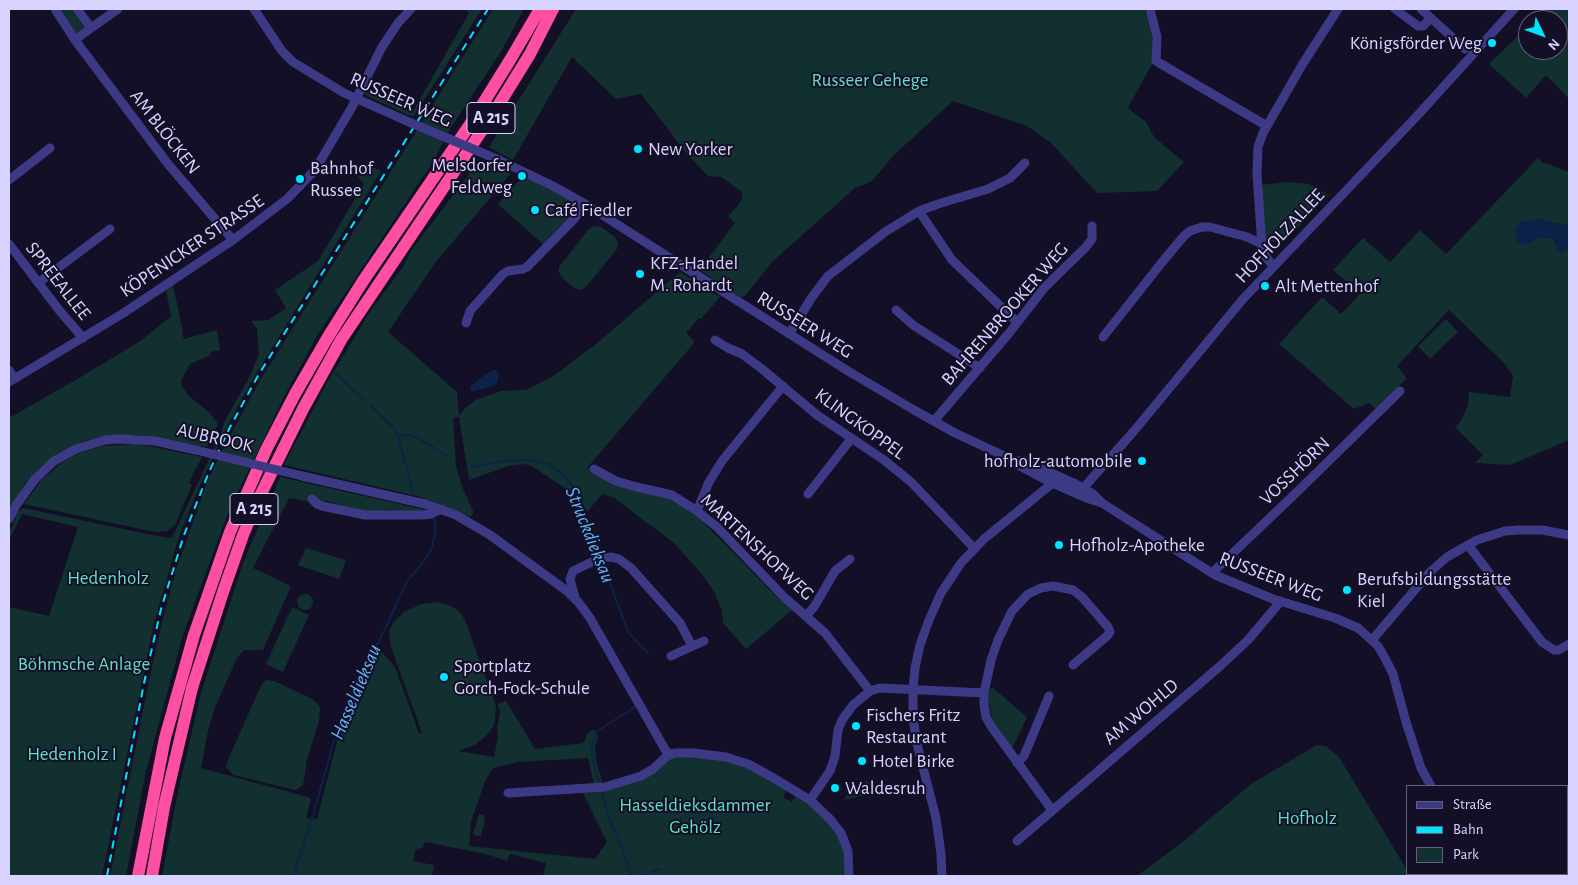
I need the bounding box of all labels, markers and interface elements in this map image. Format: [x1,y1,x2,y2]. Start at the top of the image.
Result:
north arrow [1518,10,1568,60]
place label: Königsförder Weg [1350,32,1482,54]
text: N [1545,36,1562,53]
marker: Königsförder Weg [1486,37,1498,49]
street label: RUSSEER WEG [346,67,456,133]
park label: Russeer Gehege [812,69,928,91]
street label: AM BLÖCKEN [125,85,205,179]
road number: A 215 [467,102,515,134]
place label: New Yorker [648,138,733,160]
marker: New Yorker [632,143,644,155]
place label: Melsdorfer Feldweg [431,154,512,198]
place label: Bahnhof Russee [310,157,373,201]
marker: Melsdorfer Feldweg [516,170,528,182]
marker: Bahnhof Russee [294,173,306,185]
street label: HOFHOLZALLEE [1230,184,1330,288]
street label: KÖPENICKER STRASSE [116,189,268,303]
place label: Café Fiedler [545,199,632,221]
marker: Café Fiedler [529,204,541,216]
street label: SPREEALLEE [20,237,96,325]
street label: BAHRENBROOKER WEG [937,238,1073,390]
place label: KFZ-Handel M. Rohardt [650,252,738,296]
marker: KFZ-Handel M. Rohardt [634,268,646,280]
place label: Alt Mettenhof [1275,275,1378,297]
marker: Alt Mettenhof [1259,280,1271,292]
street label: RUSSEER WEG [753,286,857,364]
street label: KLINGKOPPEL [810,384,910,464]
street label: AUBROOK [175,418,255,458]
street label: VOSSHÖRN [1255,432,1335,510]
place label: hofholz-automobile [984,450,1132,472]
marker: hofholz-automobile [1136,455,1148,467]
water label: Struckdieksau [560,483,620,587]
street label: MARTENSHOFWEG [696,489,818,605]
road number: A 215 [230,494,278,524]
place label: Hofholz-Apotheke [1069,534,1205,556]
marker: Hofholz-Apotheke [1053,539,1065,551]
street label: RUSSEER WEG [1216,547,1326,607]
park label: Hedenholz [67,567,149,589]
place label: Berufsbildungsstätte Kiel [1357,568,1511,612]
marker: Berufsbildungsstätte Kiel [1341,584,1353,596]
water label: Hasseldieksau [325,641,387,743]
park label: Böhmsche Anlage [18,653,150,675]
place label: Sportplatz Gorch-Fock-Schule [454,655,590,699]
marker: Sportplatz Gorch-Fock-Schule [438,671,450,683]
street label: AM WOHLD [1099,674,1183,750]
place label: Fischers Fritz Restaurant [866,704,960,748]
marker: Fischers Fritz Restaurant [850,720,862,732]
park label: Hedenholz I [27,743,117,765]
place label: Hotel Birke [872,750,954,772]
marker: Hotel Birke [856,755,868,767]
place label: Waldesruh [845,777,926,799]
marker: Waldesruh [829,782,841,794]
legend [1406,785,1568,875]
park label: Hasseldieksdammer Gehölz [619,794,771,838]
text: Straße [1453,797,1492,812]
park label: Hofholz [1277,807,1337,829]
text: Bahn [1453,822,1483,837]
text: Park [1453,847,1479,862]

